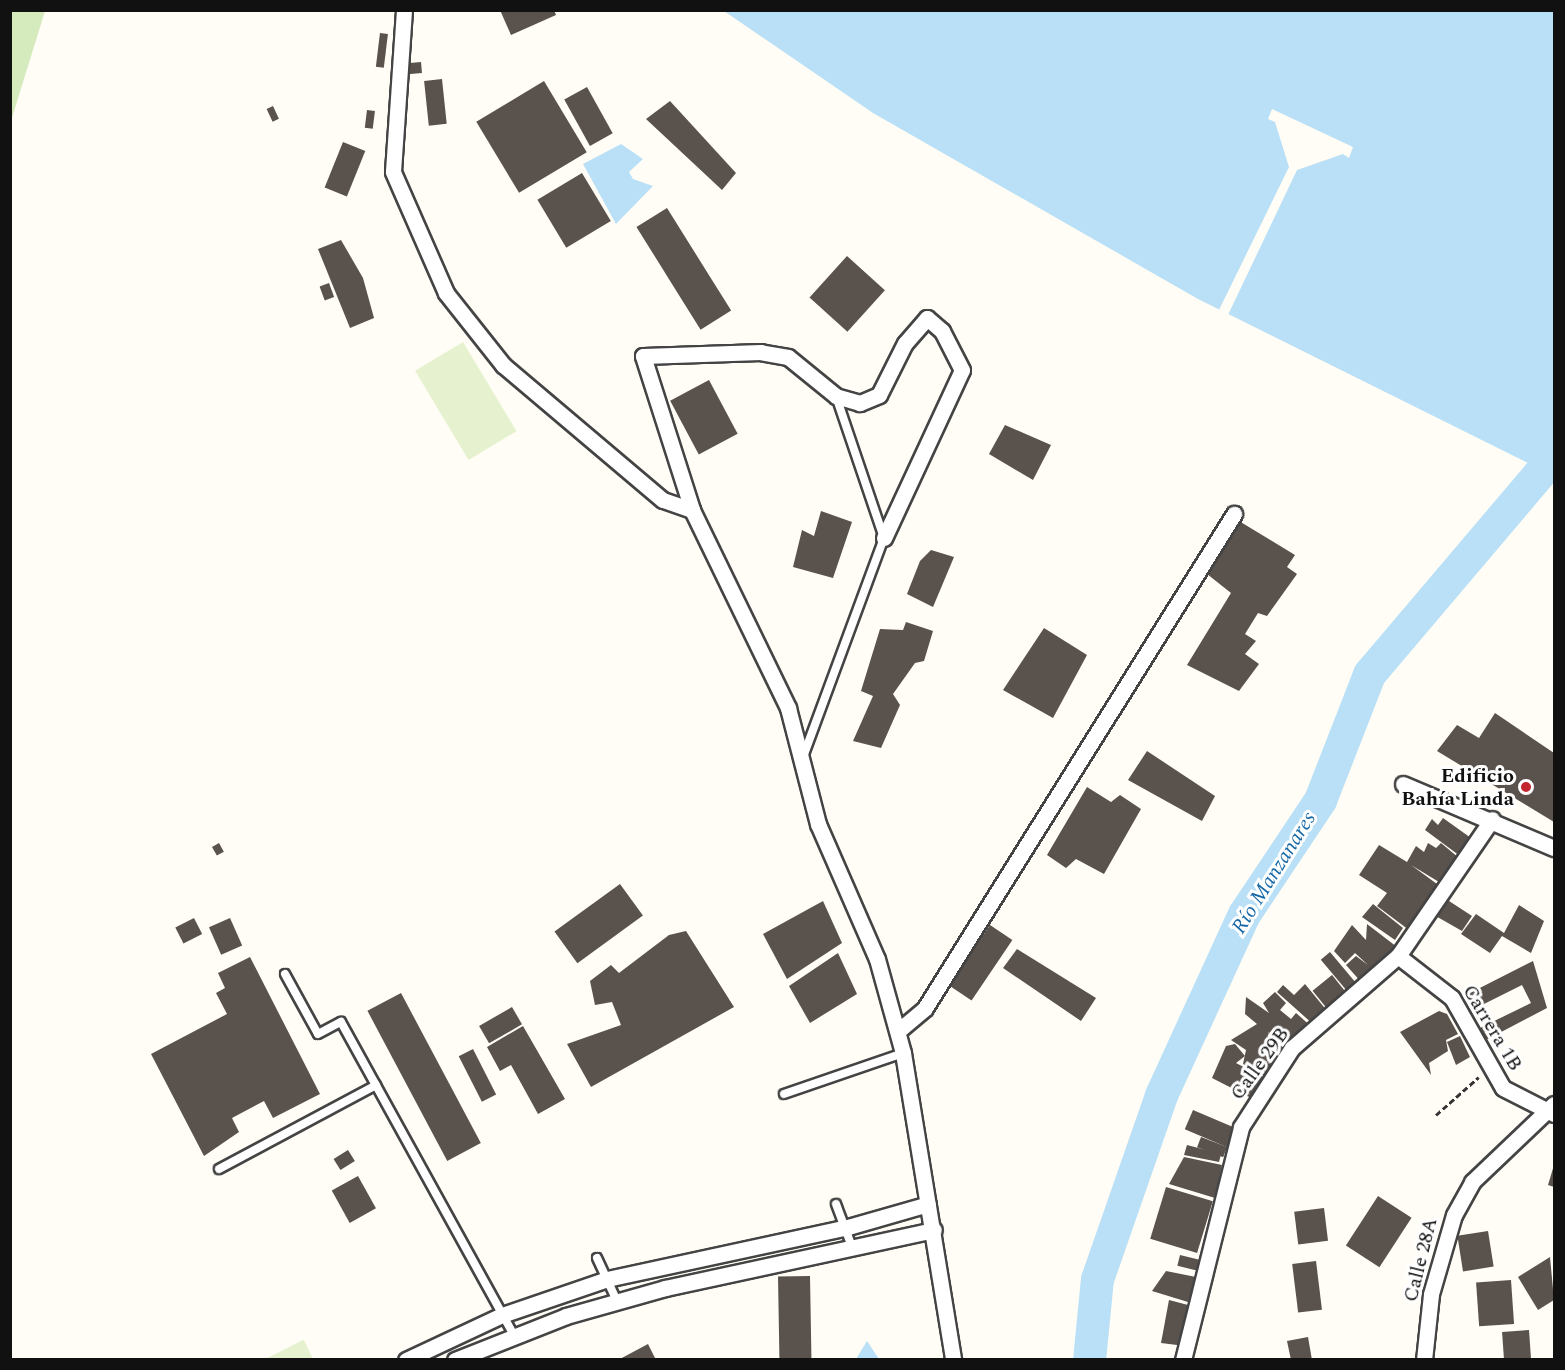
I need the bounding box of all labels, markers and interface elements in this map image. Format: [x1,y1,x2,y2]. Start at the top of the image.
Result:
place label: Edificio Bahía Linda [1401,764,1514,811]
marker: Edificio Bahía Linda [1519,780,1533,794]
water label: Río Manzanares [1227,807,1321,939]
street label: Carrera 1B [1457,981,1527,1075]
street label: Calle 29B [1226,1023,1294,1105]
street label: Calle 28A [1399,1216,1443,1304]

